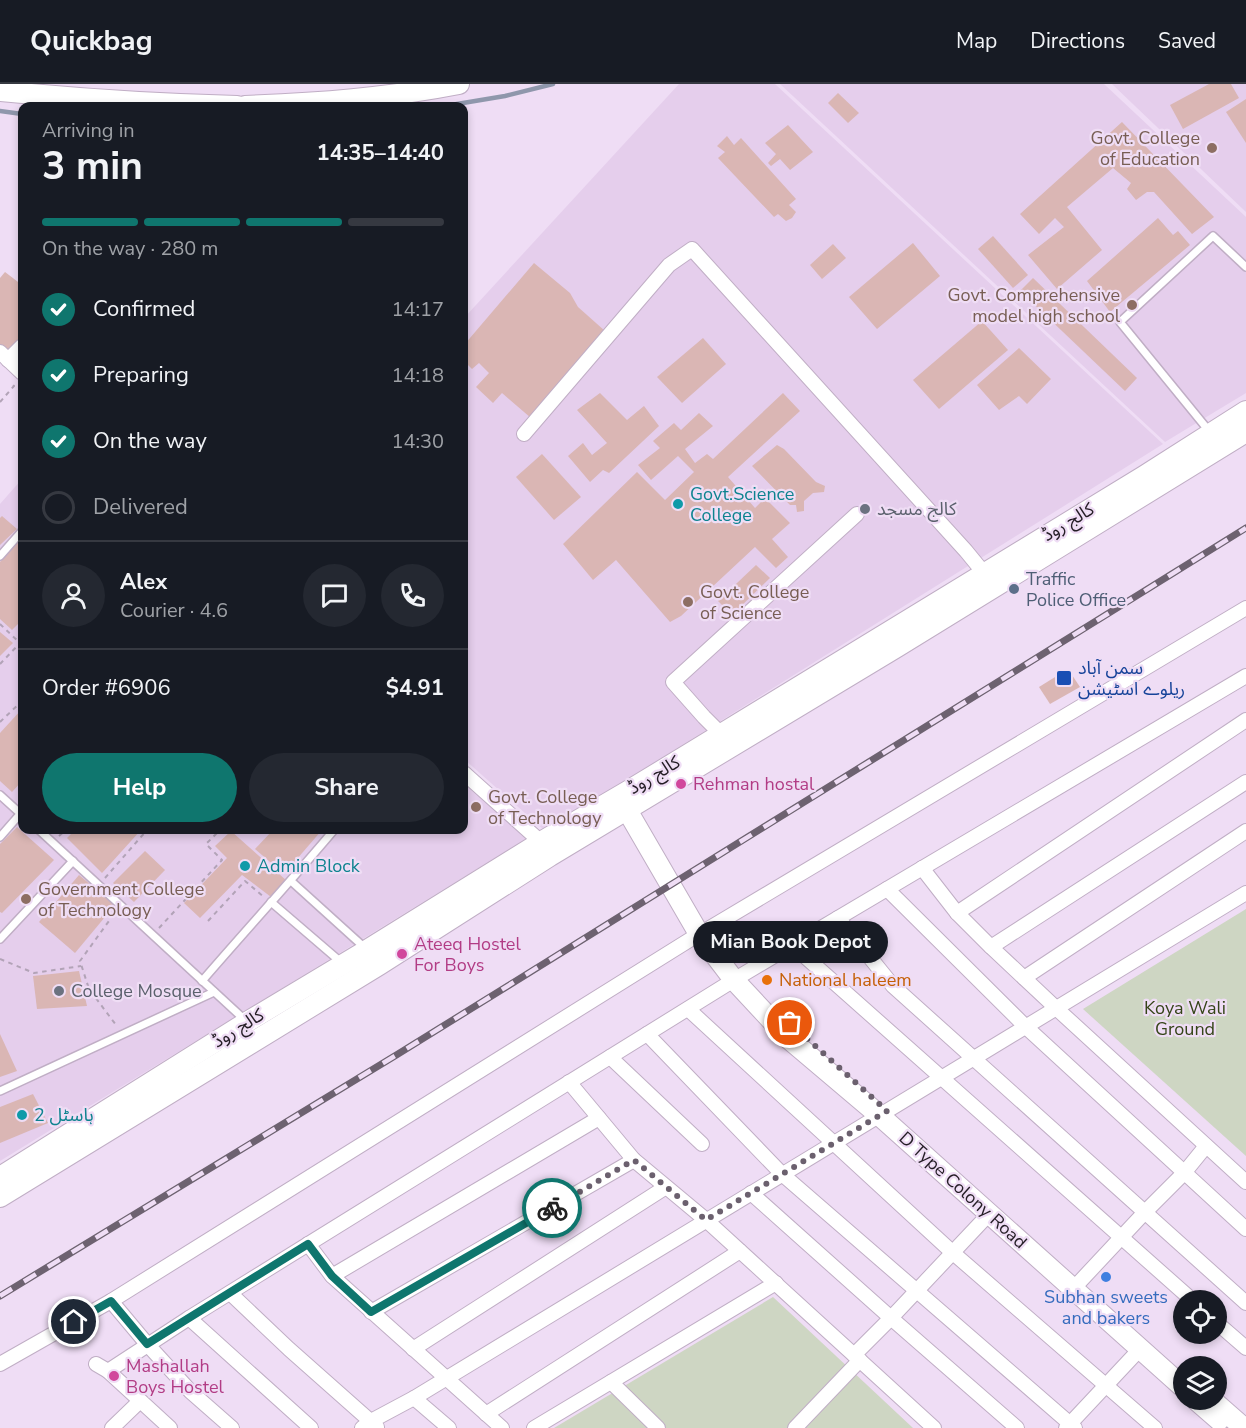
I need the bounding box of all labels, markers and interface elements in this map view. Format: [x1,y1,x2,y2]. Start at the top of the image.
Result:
text: Quickbag [30,22,153,60]
text: Map [956,27,997,55]
text: Directions [1030,27,1125,55]
text: Saved [1158,27,1216,55]
text: Arriving in [42,117,135,144]
place label: Govt. College of Education [1091,126,1200,171]
text: 14:35–14:40 [316,138,444,168]
text: 3 min [42,140,143,193]
marker: Govt. College of Education [1205,141,1219,155]
text: On the way · 280 m [42,235,218,262]
place label: Govt. Comprehensive model high school [947,283,1121,328]
icon: check [42,293,75,326]
text: Confirmed [93,294,195,324]
text: 14:17 [391,296,444,323]
marker: Govt. Comprehensive model high school [1125,298,1139,312]
icon: check [42,359,75,392]
text: Preparing [93,360,189,390]
text: 14:18 [391,362,444,389]
icon: check [42,425,75,458]
text: On the way [93,426,207,456]
text: 14:30 [391,428,444,455]
place label: Govt.Science College [690,482,794,527]
text: Delivered [93,492,188,522]
marker: Govt.Science College [671,497,685,511]
place label: کالج مسجد [877,497,957,522]
street label: کالج روڈ [1037,497,1100,548]
marker: کالج مسجد [858,502,872,516]
button: person [42,564,105,627]
button: chat [303,564,366,627]
button: phone [381,564,444,627]
text: Alex [120,567,167,597]
place label: Traffic Police Office [1026,567,1126,612]
place label: Govt. College of Science [700,580,809,625]
marker: Traffic Police Office [1007,582,1021,596]
marker: Govt. College of Science [681,595,695,609]
text: Courier · 4.6 [120,597,228,624]
place label: سمن آباد ریلوے اسٹیشن [1078,656,1185,701]
marker: سمن آباد ریلوے اسٹیشن [1055,669,1073,687]
text: Order #6906 [42,673,171,703]
text: $4.91 [386,673,444,703]
street label: کالج روڈ [623,750,686,801]
button: Help [42,753,237,822]
button: Share [249,753,444,822]
place label: Rehman hostal [693,772,815,796]
marker: Rehman hostal [674,777,688,791]
place label: Govt. College of Technology [488,785,602,830]
marker: Govt. College of Technology [469,800,483,814]
place label: Admin Block [257,854,361,878]
marker: Admin Block [238,859,252,873]
place label: Government College of Technology [38,877,204,922]
marker: Government College of Technology [19,892,33,906]
callout: Mian Book Depot [692,921,888,963]
text: Mian Book Depot [710,928,871,955]
place label: Ateeq Hostel For Boys [414,932,521,977]
marker: Ateeq Hostel For Boys [395,947,409,961]
place label: National haleem [779,968,912,992]
marker: National haleem [760,973,774,987]
place label: College Mosque [71,979,202,1003]
marker: College Mosque [52,984,66,998]
park label: Koya Wali Ground [1144,996,1226,1041]
pin [764,997,815,1048]
street label: کالج روڈ [208,1002,269,1054]
icon: bag [773,1006,806,1039]
place label: ہاسٹل 2 [34,1103,93,1127]
marker: ہاسٹل 2 [15,1108,29,1122]
street label: D Type Colony Road [894,1126,1032,1254]
courier [522,1178,582,1238]
icon: bike [536,1192,569,1225]
marker: Subhan sweets and bakers [1099,1270,1113,1284]
place label: Subhan sweets and bakers [1044,1285,1168,1330]
map controls [1173,1290,1227,1410]
button: locate [1173,1290,1227,1344]
pin [48,1296,99,1347]
icon: home [57,1305,90,1338]
place label: Mashallah Boys Hostel [126,1354,224,1399]
button: layers [1173,1356,1227,1410]
marker: Mashallah Boys Hostel [107,1369,121,1383]

